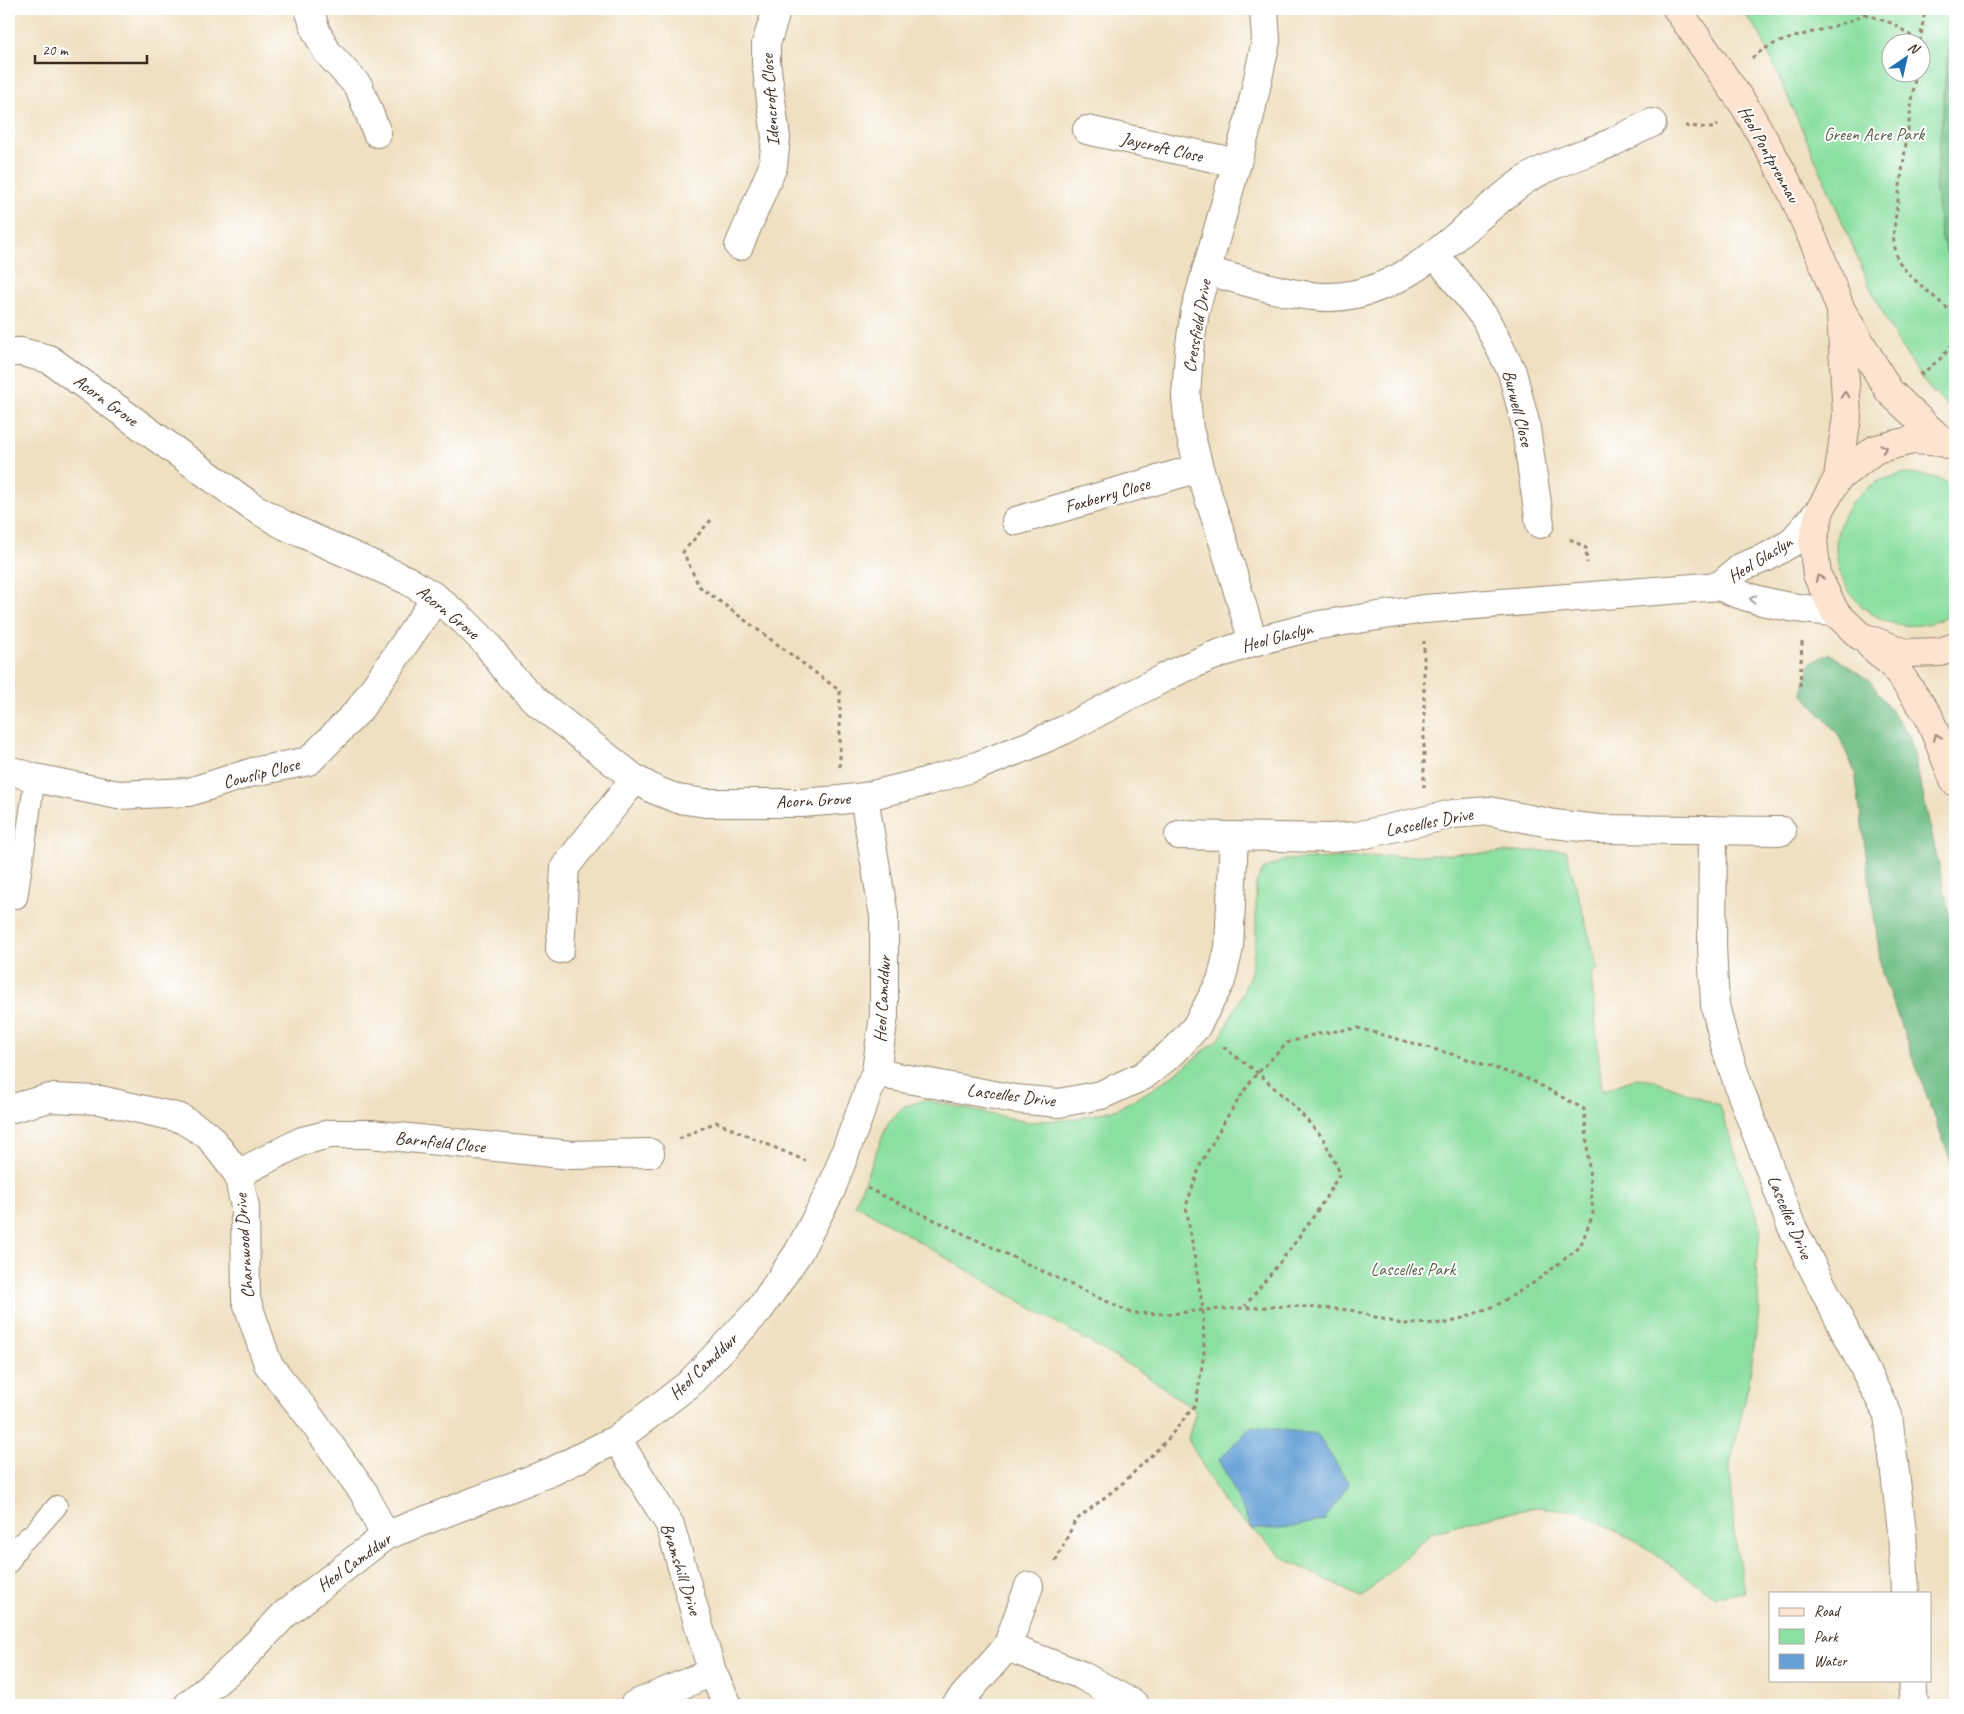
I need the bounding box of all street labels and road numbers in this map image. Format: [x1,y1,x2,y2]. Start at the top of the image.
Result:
street label: Idencroft Close [756,52,784,147]
street label: Heol Pontprennau [1733,102,1805,208]
street label: Jaycroft Close [1118,127,1206,167]
street label: Cressfield Drive [1178,277,1216,374]
street label: Burwell Close [1498,368,1538,450]
street label: Acorn Grove [70,369,143,431]
street label: Foxberry Close [1062,472,1153,518]
street label: Heol Glaslyn [1723,530,1797,588]
street label: Acorn Grove [412,580,485,645]
street label: Heol Glaslyn [1239,617,1316,657]
street label: Cowslip Close [221,753,302,793]
street label: Acorn Grove [775,787,852,813]
street label: Lascelles Drive [1383,803,1476,841]
street label: Heol Camddwr [869,954,895,1043]
street label: Lascelles Drive [966,1079,1057,1111]
street label: Barnfield Close [394,1126,487,1158]
street label: Lascelles Drive [1763,1172,1818,1263]
street label: Charnwood Drive [229,1192,259,1299]
street label: Heol Camddwr [664,1327,743,1404]
street label: Bramshill Drive [656,1520,707,1619]
street label: Heol Camddwr [312,1527,397,1596]

